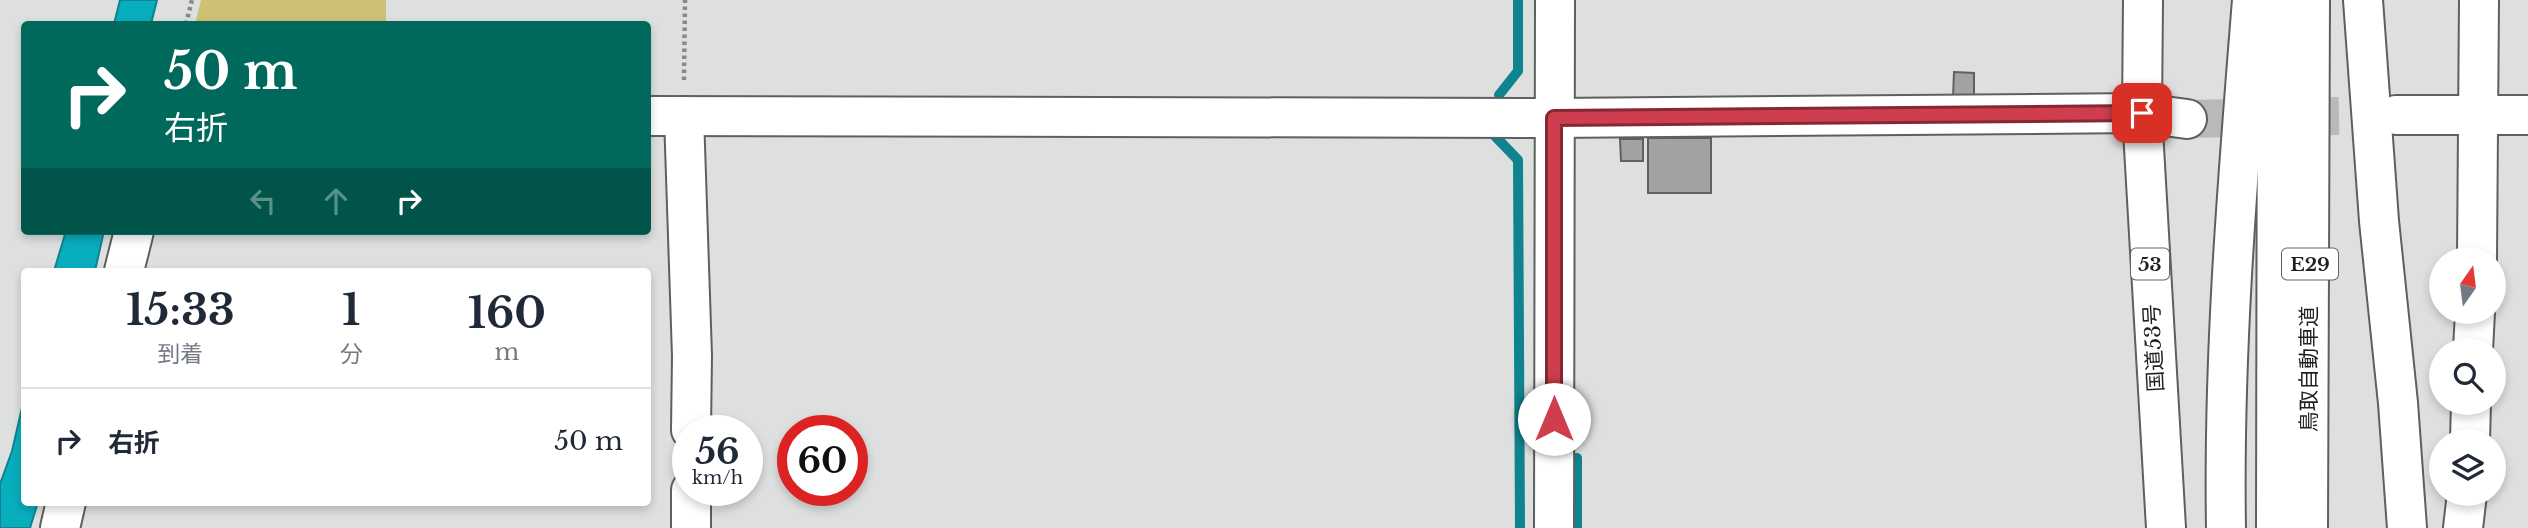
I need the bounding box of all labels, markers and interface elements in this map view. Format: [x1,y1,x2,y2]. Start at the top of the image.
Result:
text: 50 m [164,41,297,102]
icon: right [49,49,140,140]
pin [2112,83,2172,143]
icon: arrive [2123,94,2161,132]
text: 右折 [164,108,228,148]
icon: left [244,182,282,220]
icon: ahead [317,182,355,220]
icon: right [390,182,428,220]
north arrow [2429,247,2506,324]
map controls [2429,247,2506,506]
road number: 53 [2131,248,2169,280]
road number: E29 [2282,248,2338,280]
text: 15:33 [126,284,235,336]
text: 1 [342,284,360,336]
text: 160 [468,287,546,339]
street label: 国道53号 [2139,303,2169,393]
street label: 鳥取自動車道 [2296,306,2322,432]
text: m [494,338,519,366]
button: search [2429,338,2506,415]
text: 到着 [157,340,203,368]
text: 分 [340,340,363,368]
position arrow [1517,382,1591,456]
speed limit sign: 60 [777,415,868,506]
icon: right [49,422,87,460]
text: 50 m [554,425,623,457]
text: 右折 [108,427,160,459]
button: layers [2429,429,2506,506]
text: 56 [695,430,740,473]
text: km/h [692,467,743,489]

